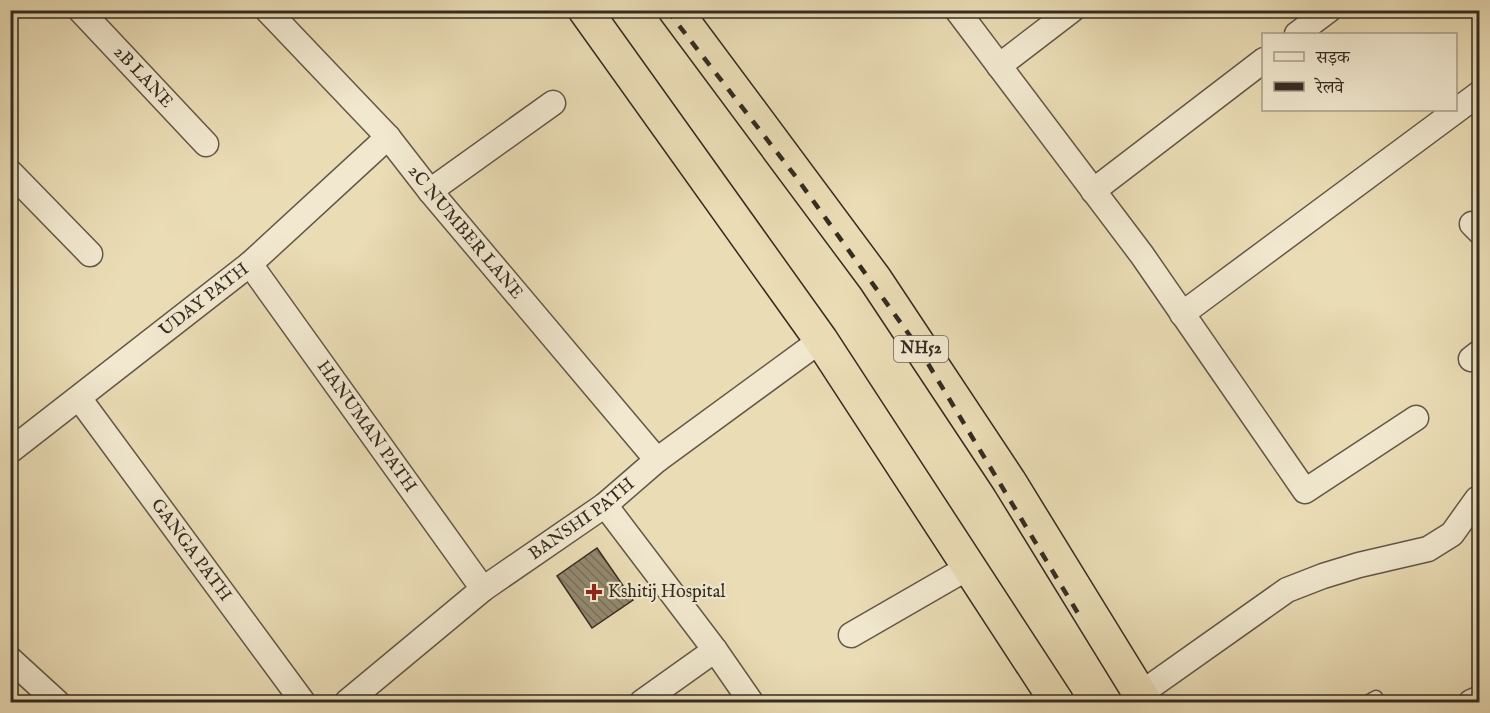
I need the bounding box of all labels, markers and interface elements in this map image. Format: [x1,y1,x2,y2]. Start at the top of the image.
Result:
legend [1262,33,1457,111]
street label: 2B LANE [108,41,178,113]
text: सड़क [1315,47,1351,70]
text: रेलवे [1314,77,1345,100]
street label: 2C NUMBER LANE [403,160,528,304]
street label: UDAY PATH [155,258,254,342]
road number: NH52 [894,336,948,362]
street label: HANUMAN PATH [311,356,422,497]
street label: BANSHI PATH [524,473,640,566]
street label: GANGA PATH [146,494,237,606]
place label: Kshitij Hospital [608,581,725,604]
marker: Kshitij Hospital [585,583,603,601]

